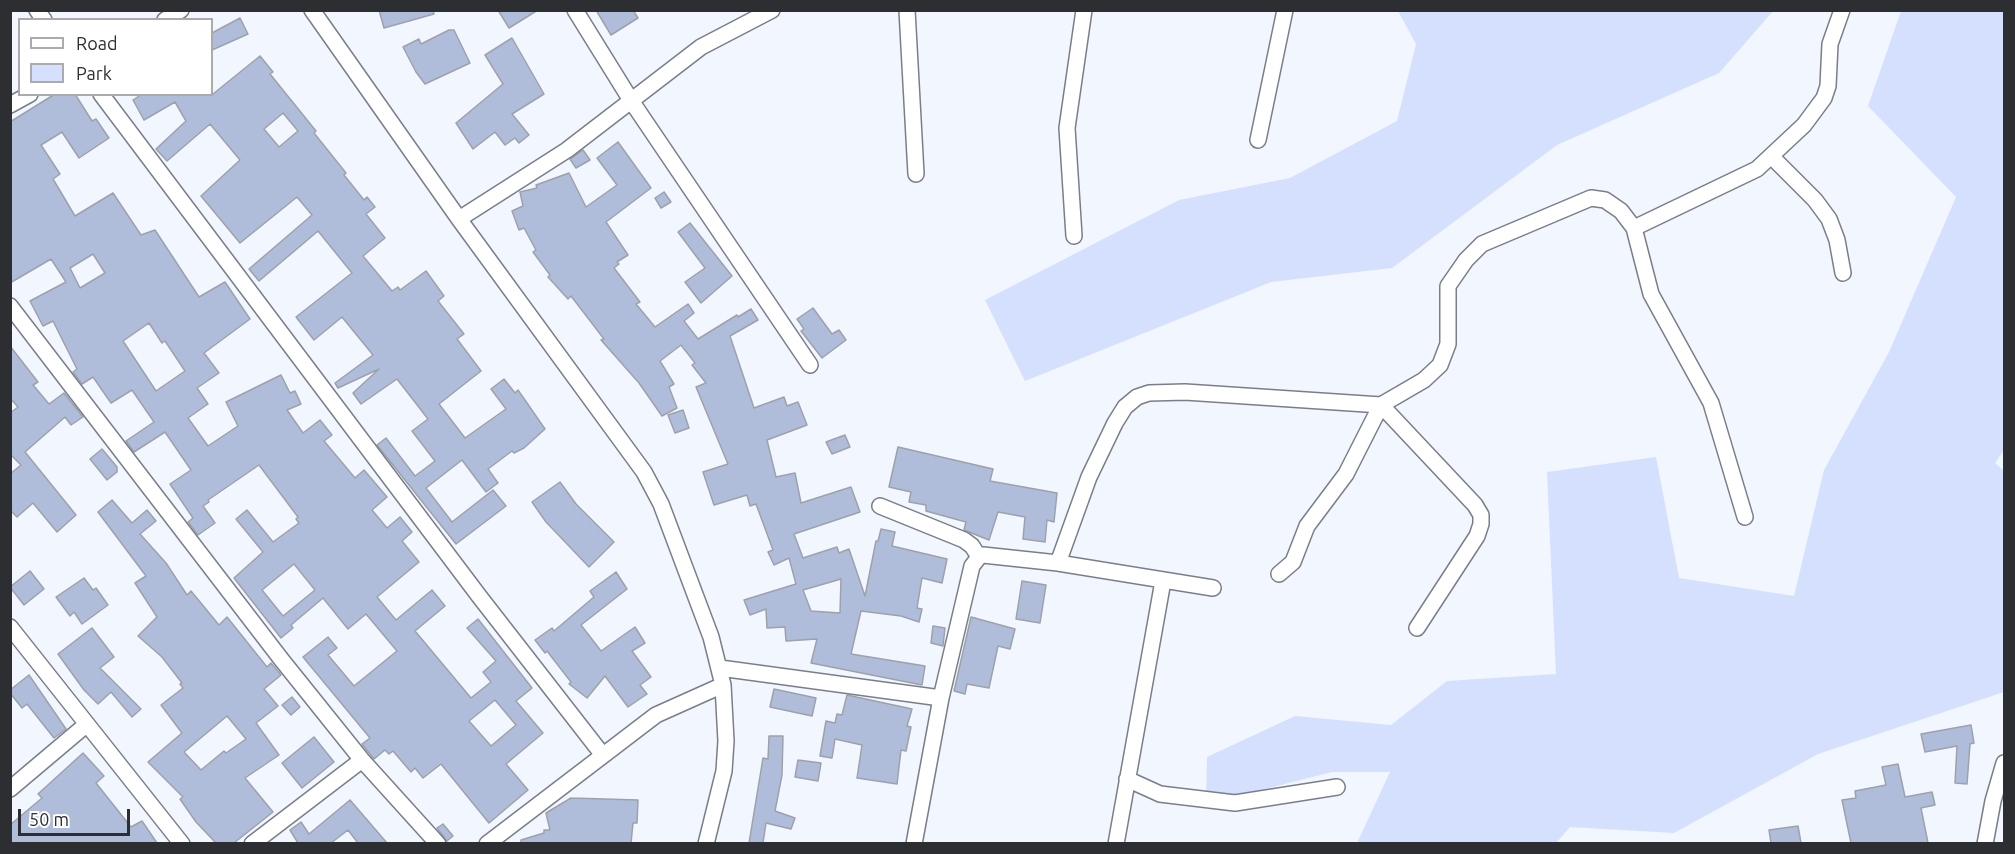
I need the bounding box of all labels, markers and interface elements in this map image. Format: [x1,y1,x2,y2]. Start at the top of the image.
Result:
legend [18,18,213,96]
text: Road [76,33,118,53]
text: Park [76,63,112,83]
scale bar [21,797,134,835]
text: 50 m [29,809,69,829]

